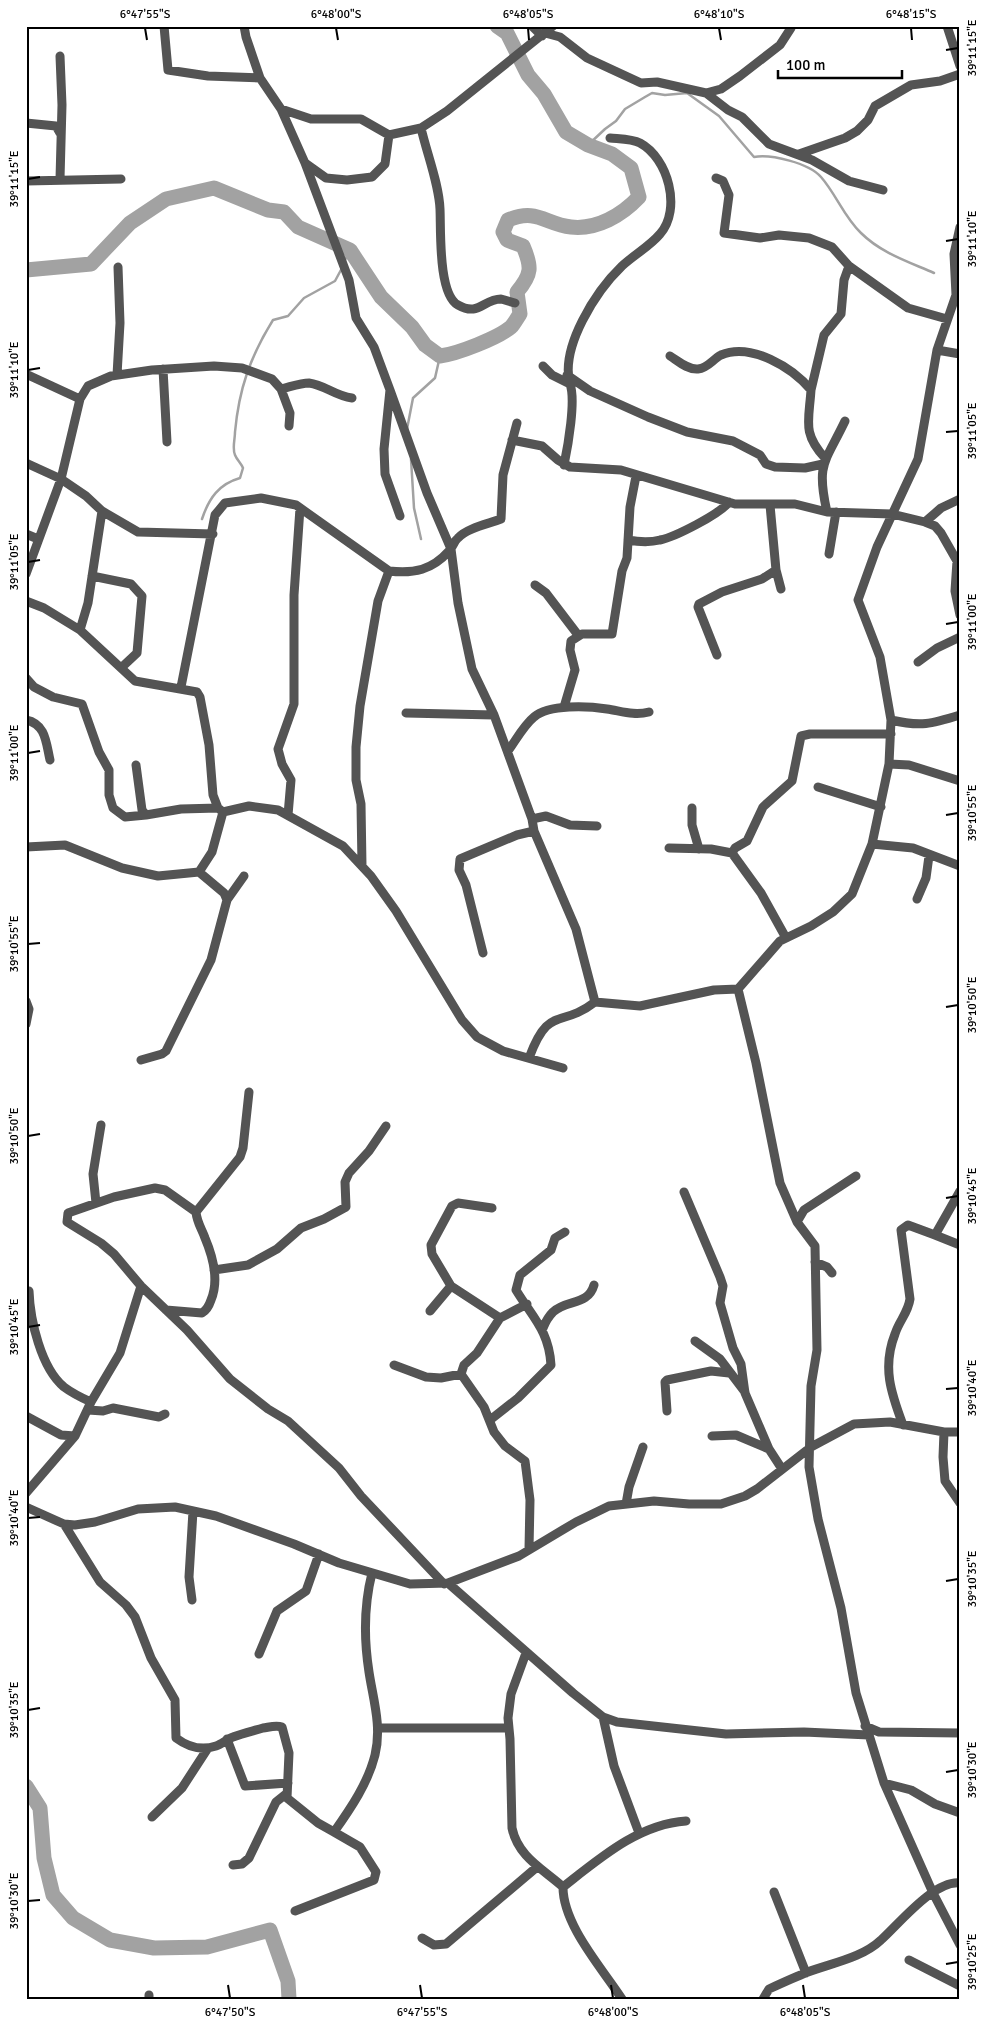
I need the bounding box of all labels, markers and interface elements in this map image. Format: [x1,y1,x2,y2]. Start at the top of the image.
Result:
text: 6°47'55"S [120,7,171,22]
text: 6°48'00"S [311,7,362,22]
text: 6°48'05"S [503,7,554,22]
text: 6°48'10"S [694,7,745,22]
text: 6°48'15"S [886,7,937,22]
text: 39°11'15"E [965,19,980,77]
scale bar [778,48,902,80]
text: 100 m [786,56,826,74]
text: 39°11'15"E [7,150,22,208]
text: 39°11'10"E [965,210,980,268]
text: 39°11'10"E [7,341,22,399]
text: 39°11'05"E [965,402,980,460]
text: 39°11'05"E [7,533,22,591]
text: 39°11'00"E [965,593,980,651]
text: 39°11'00"E [7,724,22,782]
text: 39°10'55"E [965,784,980,842]
text: 39°10'55"E [7,915,22,973]
text: 39°10'50"E [965,976,980,1034]
text: 39°10'50"E [7,1107,22,1165]
text: 39°10'45"E [965,1167,980,1225]
text: 39°10'45"E [7,1298,22,1356]
text: 39°10'40"E [965,1359,980,1417]
text: 39°10'40"E [7,1489,22,1547]
text: 39°10'35"E [965,1550,980,1608]
text: 39°10'35"E [7,1681,22,1739]
text: 39°10'30"E [965,1741,980,1799]
text: 39°10'30"E [7,1872,22,1930]
text: 39°10'25"E [965,1933,980,1991]
text: 6°47'50"S [205,2005,256,2020]
text: 6°47'55"S [397,2005,448,2020]
text: 6°48'00"S [588,2005,639,2020]
text: 6°48'05"S [780,2005,831,2020]

